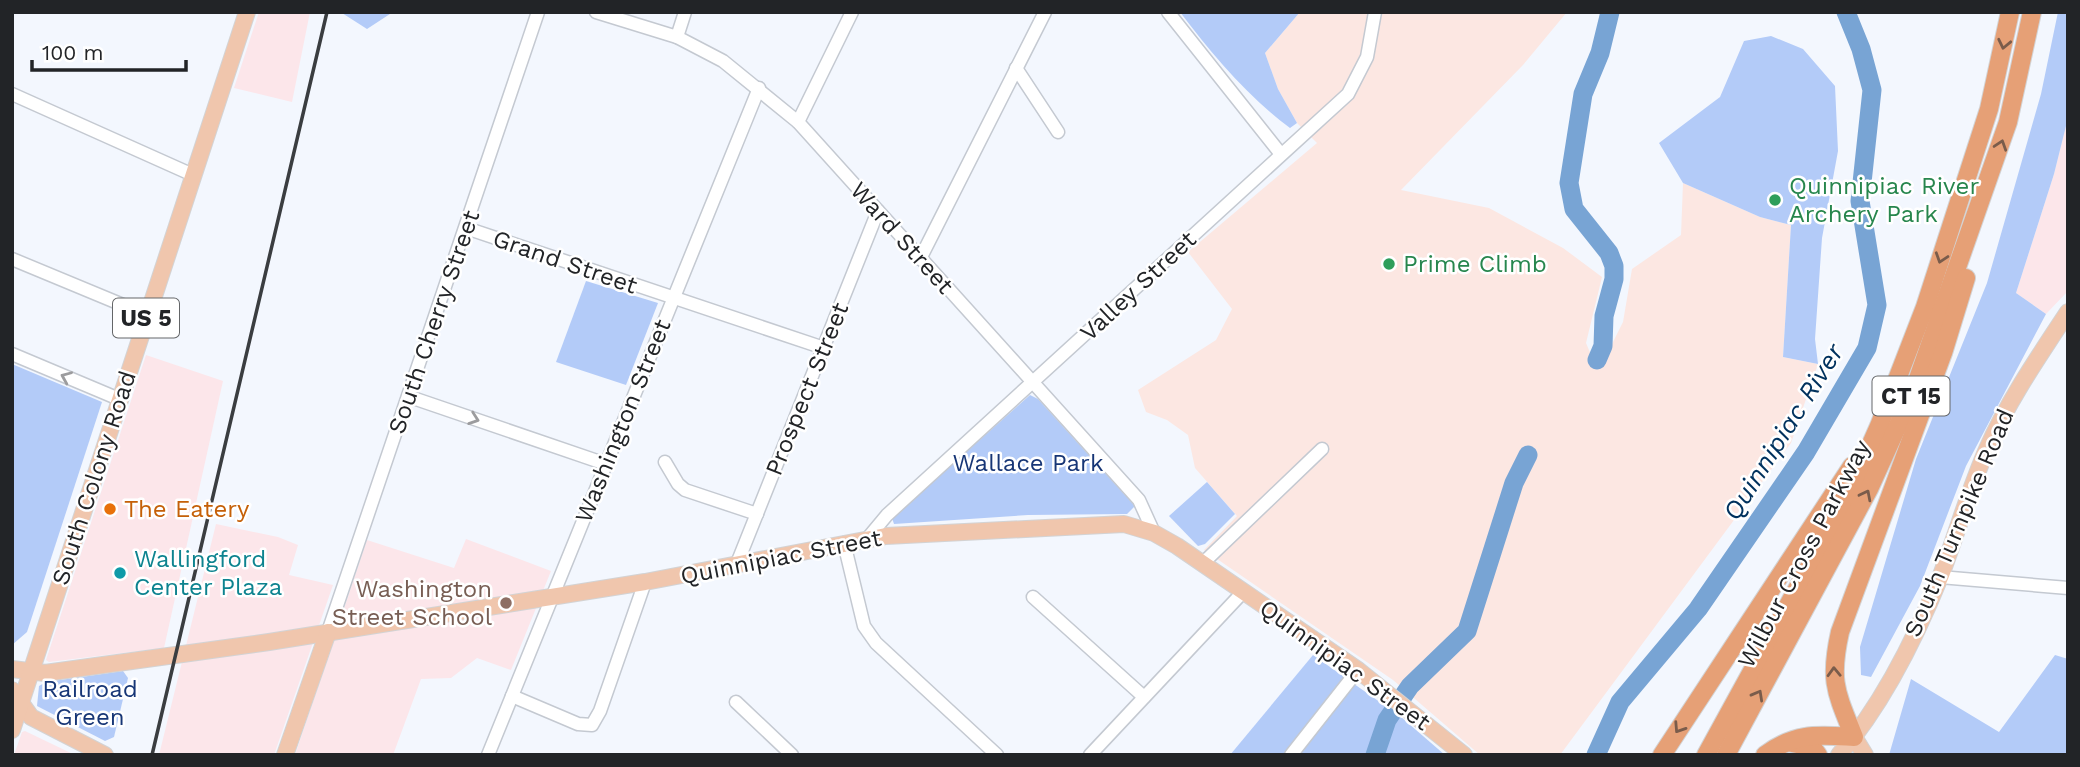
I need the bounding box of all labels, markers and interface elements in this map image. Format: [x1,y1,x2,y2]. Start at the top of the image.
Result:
scale bar [32,28,186,72]
one-way arrow [1997,38,2012,50]
text: 100 m [42,40,104,65]
one-way arrow [1992,140,2007,152]
place label: Quinnipiac River Archery Park [1789,172,1979,228]
street label: Ward Street [845,176,959,300]
marker: Quinnipiac River Archery Park [1767,192,1783,208]
street label: South Cherry Street [383,207,485,437]
street label: Grand Street [489,224,641,300]
street label: Valley Street [1074,225,1202,347]
place label: Prime Climb [1403,250,1547,278]
one-way arrow [1935,251,1949,263]
marker: Prime Climb [1381,256,1397,272]
road number: US 5 [113,298,179,338]
street label: Prospect Street [760,298,854,480]
street label: Washington Street [569,315,677,527]
water label: Quinnipiac River [1717,337,1850,526]
street label: South Colony Road [46,367,142,589]
one-way arrow [60,371,73,385]
road number: CT 15 [1872,376,1950,416]
street label: South Turnpike Road [1898,405,2020,641]
one-way arrow [468,411,480,425]
street label: Wilbur Cross Parkway [1732,435,1876,673]
park label: Wallace Park [952,449,1104,477]
one-way arrow [1858,489,1872,502]
place label: The Eatery [124,495,250,523]
marker: The Eatery [102,501,118,517]
street label: Quinnipiac Street [678,524,884,590]
place label: Wallingford Center Plaza [134,545,282,601]
marker: Wallingford Center Plaza [112,565,128,581]
place label: Washington Street School [332,575,493,631]
street label: Quinnipiac Street [1254,594,1436,736]
marker: Washington Street School [498,595,514,611]
one-way arrow [1826,667,1842,677]
park label: Railroad Green [42,675,138,731]
one-way arrow [1750,690,1764,702]
one-way arrow [1675,720,1688,733]

